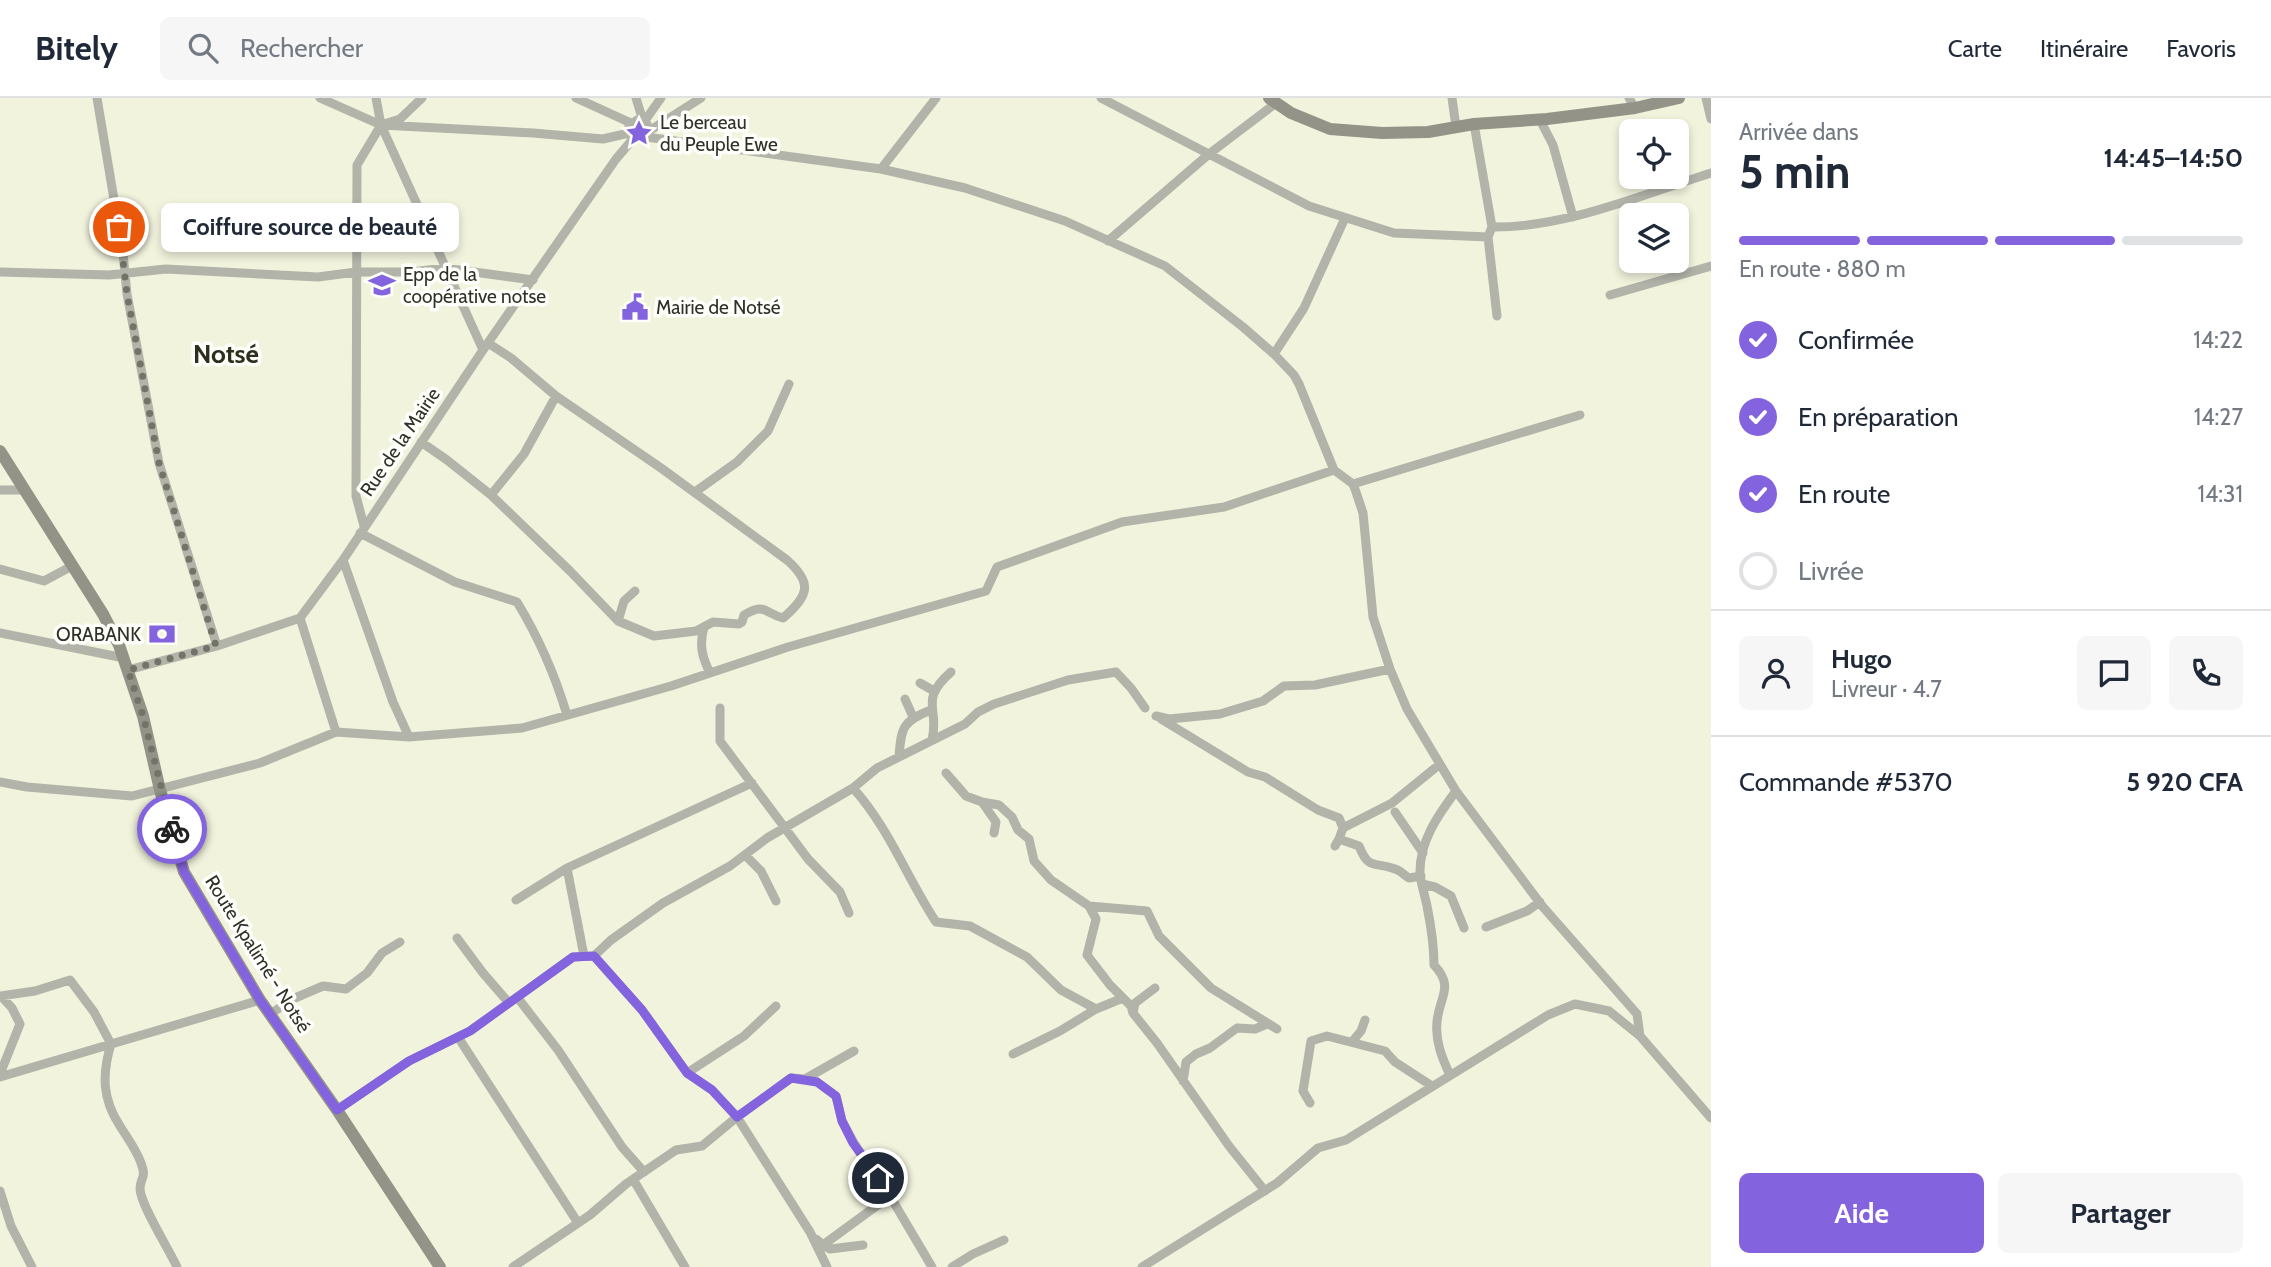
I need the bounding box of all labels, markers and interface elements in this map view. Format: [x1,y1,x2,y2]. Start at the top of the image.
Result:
search box [160,17,650,80]
text: Bitely [35,28,118,68]
icon: search [184,29,222,67]
text: Rechercher [240,32,363,64]
text: Carte [1948,34,2002,63]
text: Itinéraire [2040,34,2128,63]
text: Favoris [2166,34,2236,63]
place label: Le berceau du Peuple Ewe [660,111,778,156]
place icon: Le berceau du Peuple Ewe [624,118,654,148]
text: Arrivée dans [1739,118,1859,146]
map controls [1619,119,1689,273]
button: locate [1619,119,1689,189]
text: 14:45–14:50 [2104,142,2243,174]
text: 5 min [1739,144,1850,200]
pin [89,197,149,257]
callout: Coiffure source de beauté [161,202,458,252]
button: layers [1619,203,1689,273]
icon: bag [100,208,138,246]
text: Coiffure source de beauté [183,213,437,241]
text: En route · 880 m [1739,255,1906,283]
place label: Epp de la coopérative notse [403,263,546,308]
school or university icon: Epp de la coopérative notse [367,270,397,300]
public building icon: Mairie de Notsé [620,292,650,322]
place label: Mairie de Notsé [656,296,781,319]
icon: check [1739,321,1777,359]
text: Confirmée [1798,324,1914,356]
text: 14:22 [2193,326,2243,354]
district label: Notsé [193,338,259,370]
street label: Rue de la Mairie [355,383,445,501]
icon: check [1739,398,1777,436]
text: En préparation [1798,401,1959,433]
text: 14:27 [2194,403,2243,431]
icon: check [1739,475,1777,513]
text: En route [1798,478,1890,510]
text: 14:31 [2197,480,2243,508]
text: Livrée [1798,555,1864,587]
bank icon: ORABANK [147,619,177,649]
place label: ORABANK [56,623,141,646]
button: person [1739,636,1813,710]
button: chat [2077,636,2151,710]
button: phone [2169,636,2243,710]
text: Hugo [1831,643,1892,675]
text: Livreur · 4.7 [1831,675,1942,703]
text: Commande #5370 [1739,766,1953,798]
text: 5 920 CFA [2126,766,2243,798]
courier [137,794,207,864]
icon: bike [153,810,191,848]
street label: Route Kpalimé - Notsé [200,871,316,1037]
pin [848,1148,908,1208]
icon: home [859,1159,897,1197]
button: Aide [1739,1173,1984,1253]
button: Partager [1998,1173,2243,1253]

